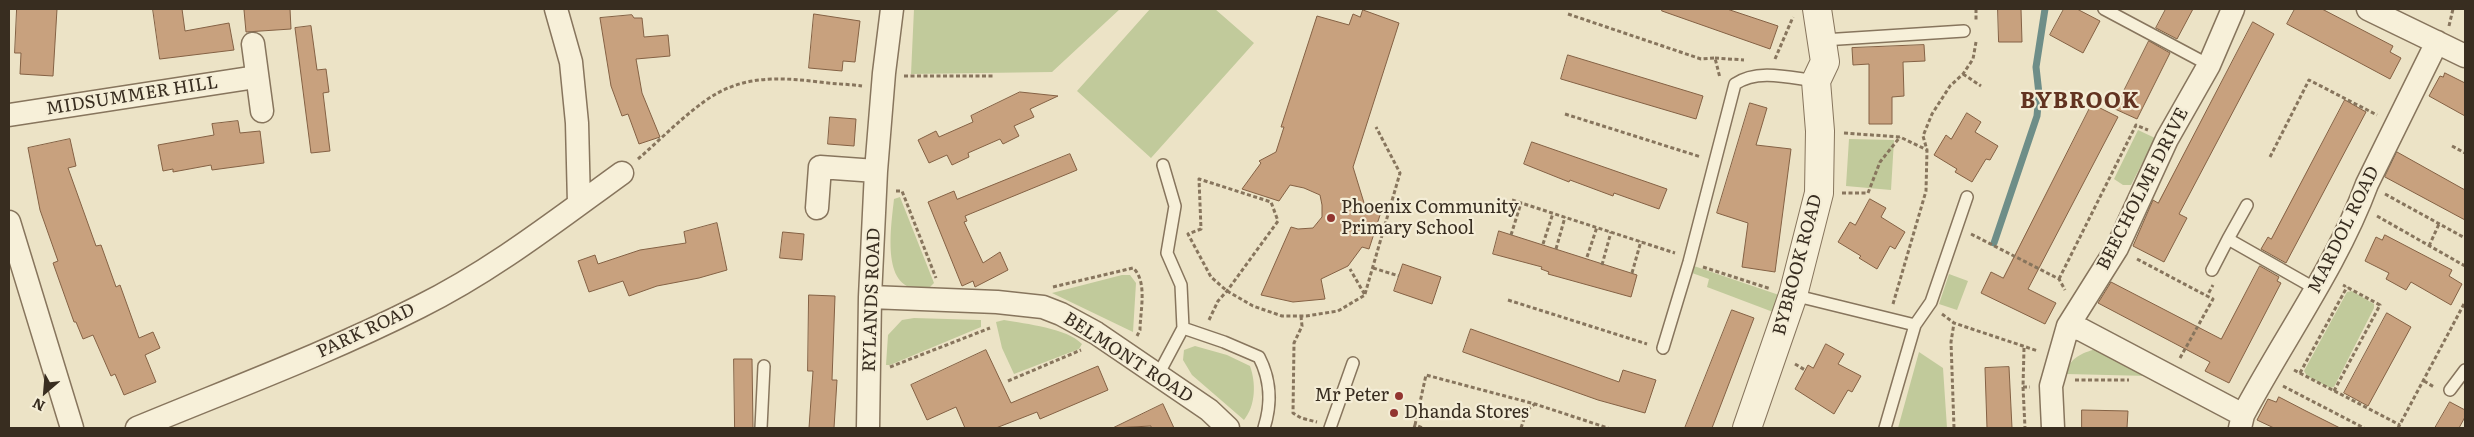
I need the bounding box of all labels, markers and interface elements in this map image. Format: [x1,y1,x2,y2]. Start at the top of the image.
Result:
street label: MIDSUMMER HILL [44,72,220,120]
district label: BYBROOK [2019,89,2141,115]
street label: BEECHOLME DRIVE [2093,104,2193,274]
street label: MARDOL ROAD [2304,163,2384,297]
street label: BYBROOK ROAD [1769,192,1827,338]
place label: Phoenix Community Primary School [1341,197,1519,240]
marker: Phoenix Community Primary School [1325,212,1337,224]
street label: RYLANDS ROAD [859,228,885,372]
street label: PARK ROAD [314,299,418,363]
street label: BELMONT ROAD [1059,308,1197,408]
north arrow [20,367,70,417]
place label: Mr Peter [1315,385,1389,407]
marker: Mr Peter [1393,390,1405,402]
text: N [28,394,48,417]
place label: Dhanda Stores [1404,402,1529,424]
marker: Dhanda Stores [1388,407,1400,419]

